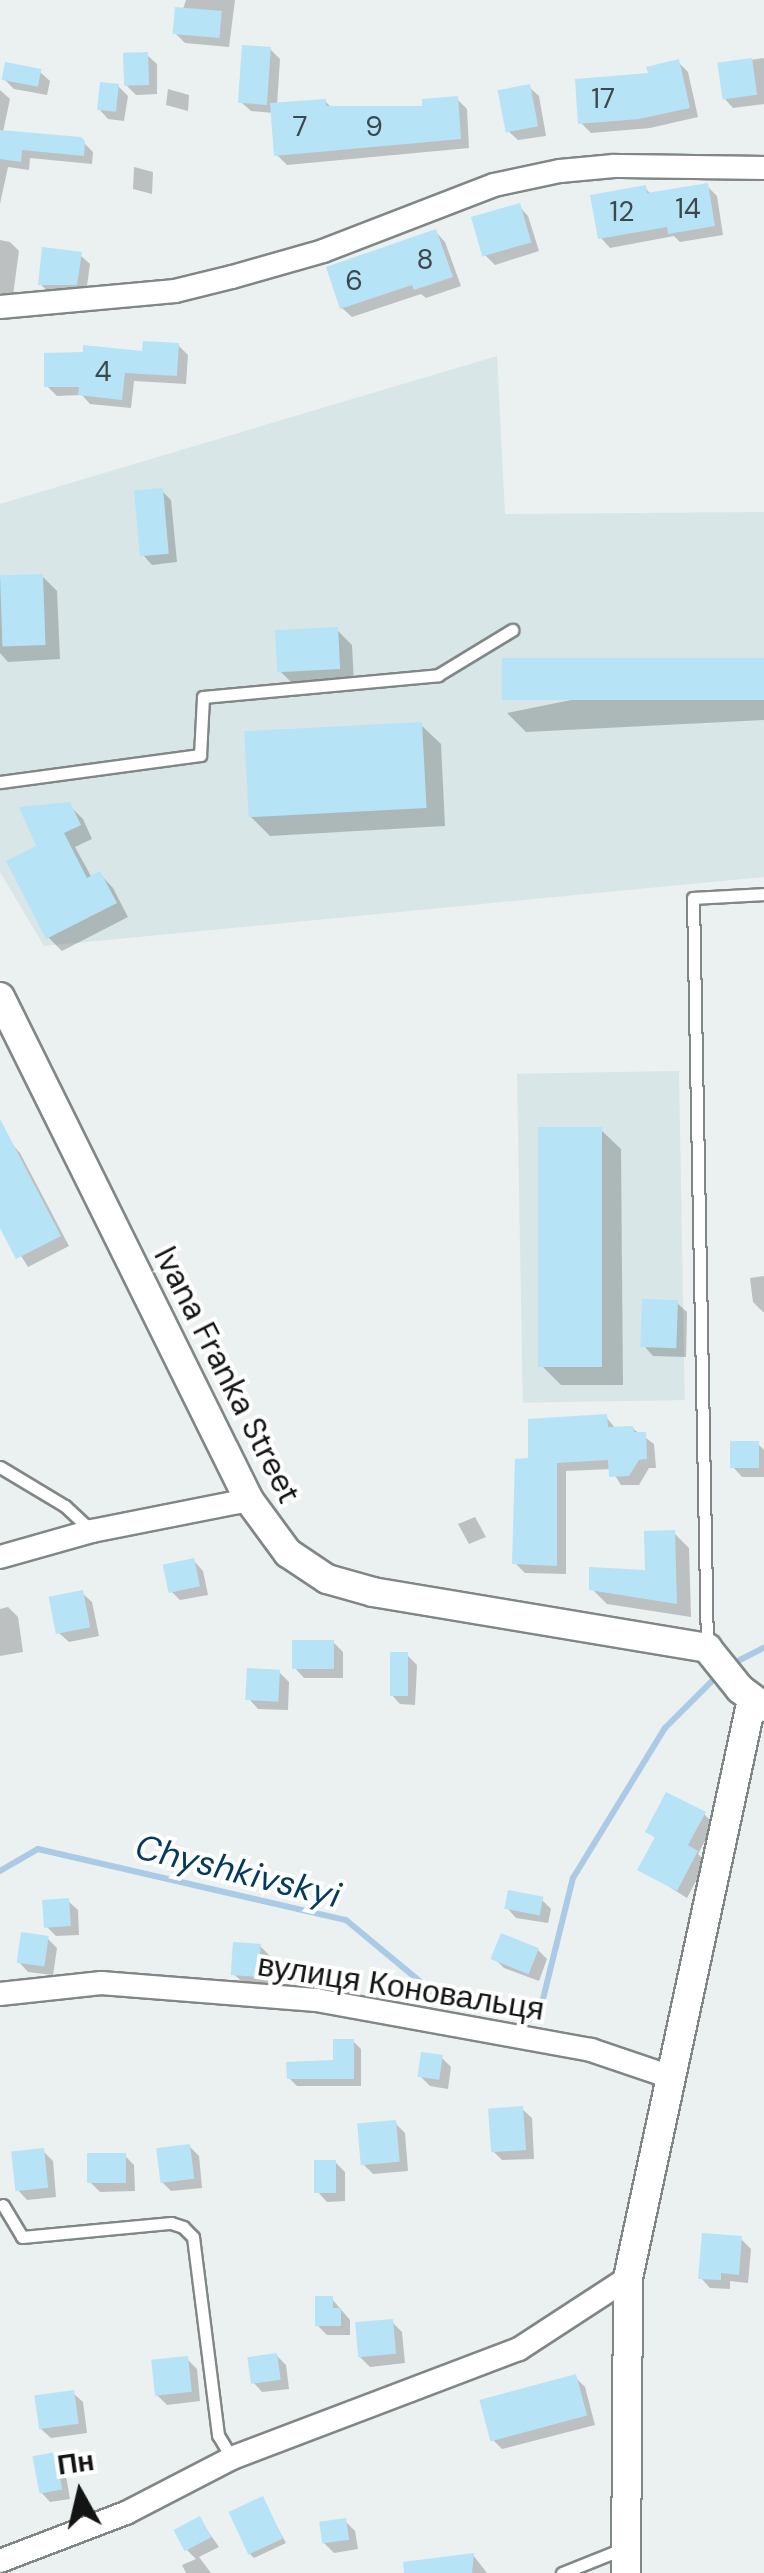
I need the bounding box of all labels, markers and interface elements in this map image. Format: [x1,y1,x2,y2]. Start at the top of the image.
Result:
house number: 17 [591,82,615,116]
house number: 7 [293,110,307,144]
house number: 9 [365,110,383,144]
house number: 14 [675,192,701,226]
house number: 12 [610,195,634,229]
house number: 8 [416,243,434,277]
house number: 6 [345,264,363,298]
house number: 4 [95,355,111,389]
street label: Ivana Franka Street [146,1240,308,1510]
water label: Chyshkivskyi [131,1825,345,1917]
street label: вулиця Коновальця [255,1945,547,2029]
text: Пн [55,2442,97,2484]
north arrow [30,2443,130,2543]

